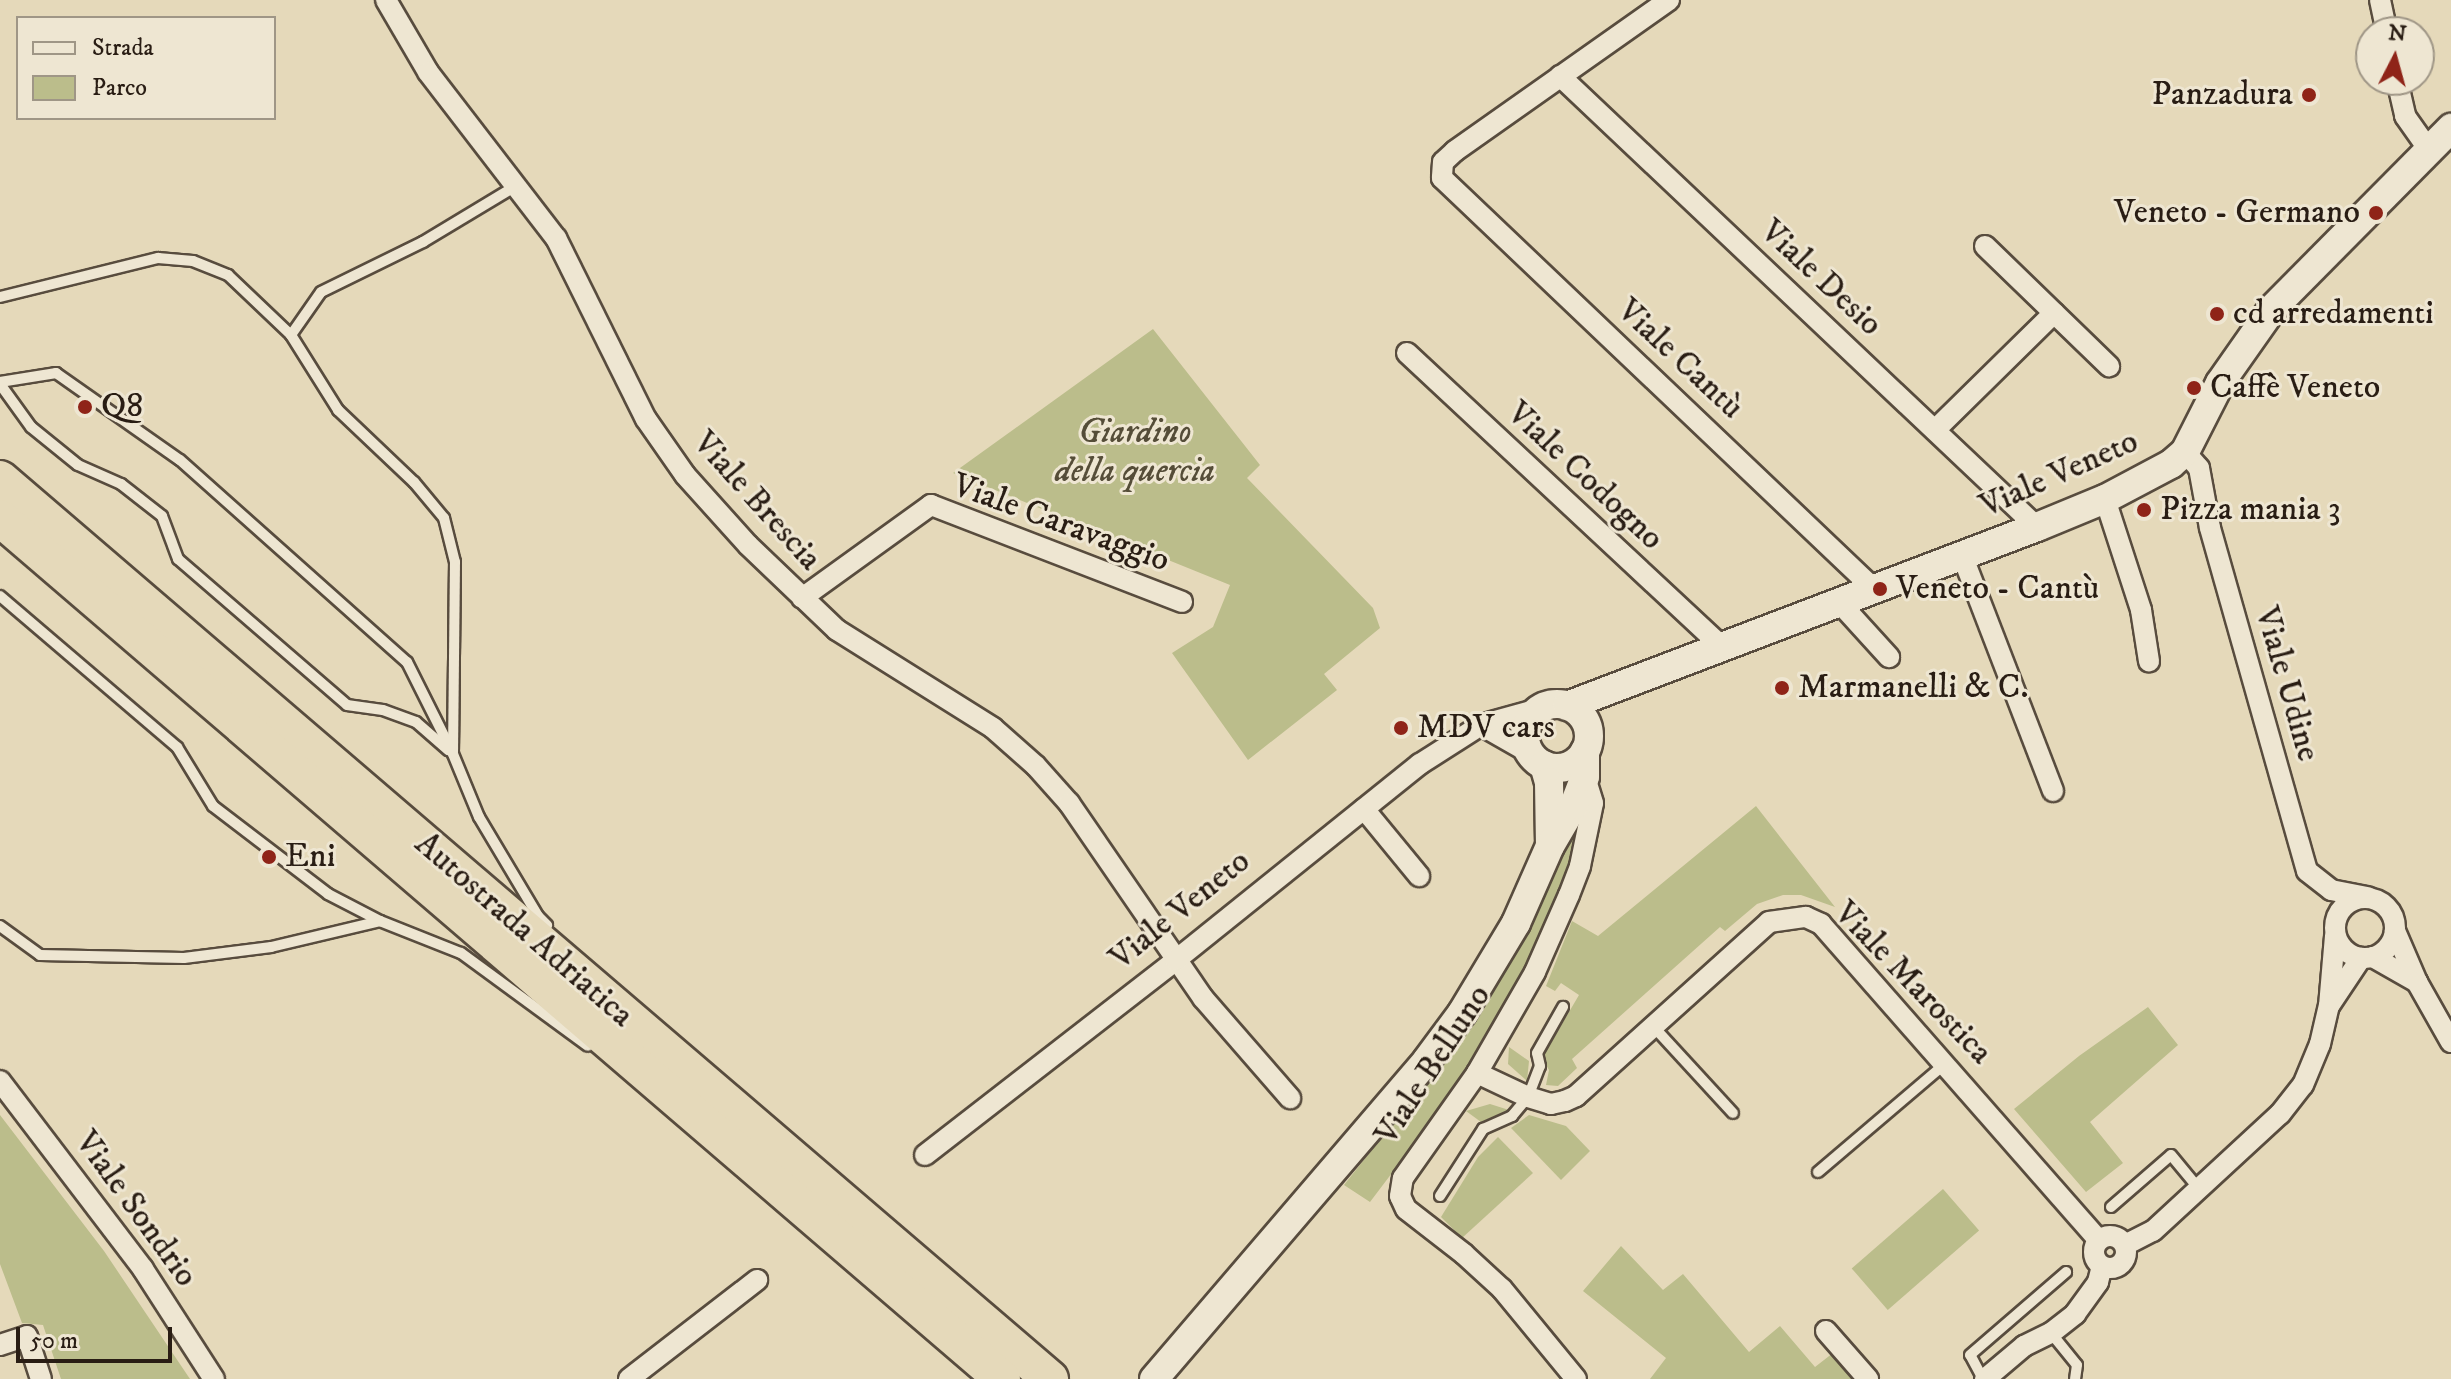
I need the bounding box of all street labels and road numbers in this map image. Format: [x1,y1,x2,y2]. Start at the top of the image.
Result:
street label: Viale Desio [1752,211,1890,345]
street label: Viale Cantù [1608,290,1752,428]
street label: Viale Codogno [1498,393,1672,559]
street label: Viale Veneto [1974,421,2144,527]
street label: Viale Brescia [684,423,830,579]
street label: Viale Caravaggio [947,465,1175,581]
street label: Viale Udine [2245,602,2329,766]
street label: Autostrada Adriatica [406,824,642,1036]
street label: Viale Veneto [1102,841,1258,979]
street label: Viale Marostica [1825,893,2001,1073]
street label: Viale Belluno [1366,977,1500,1153]
street label: Viale Sondrio [66,1123,206,1295]

